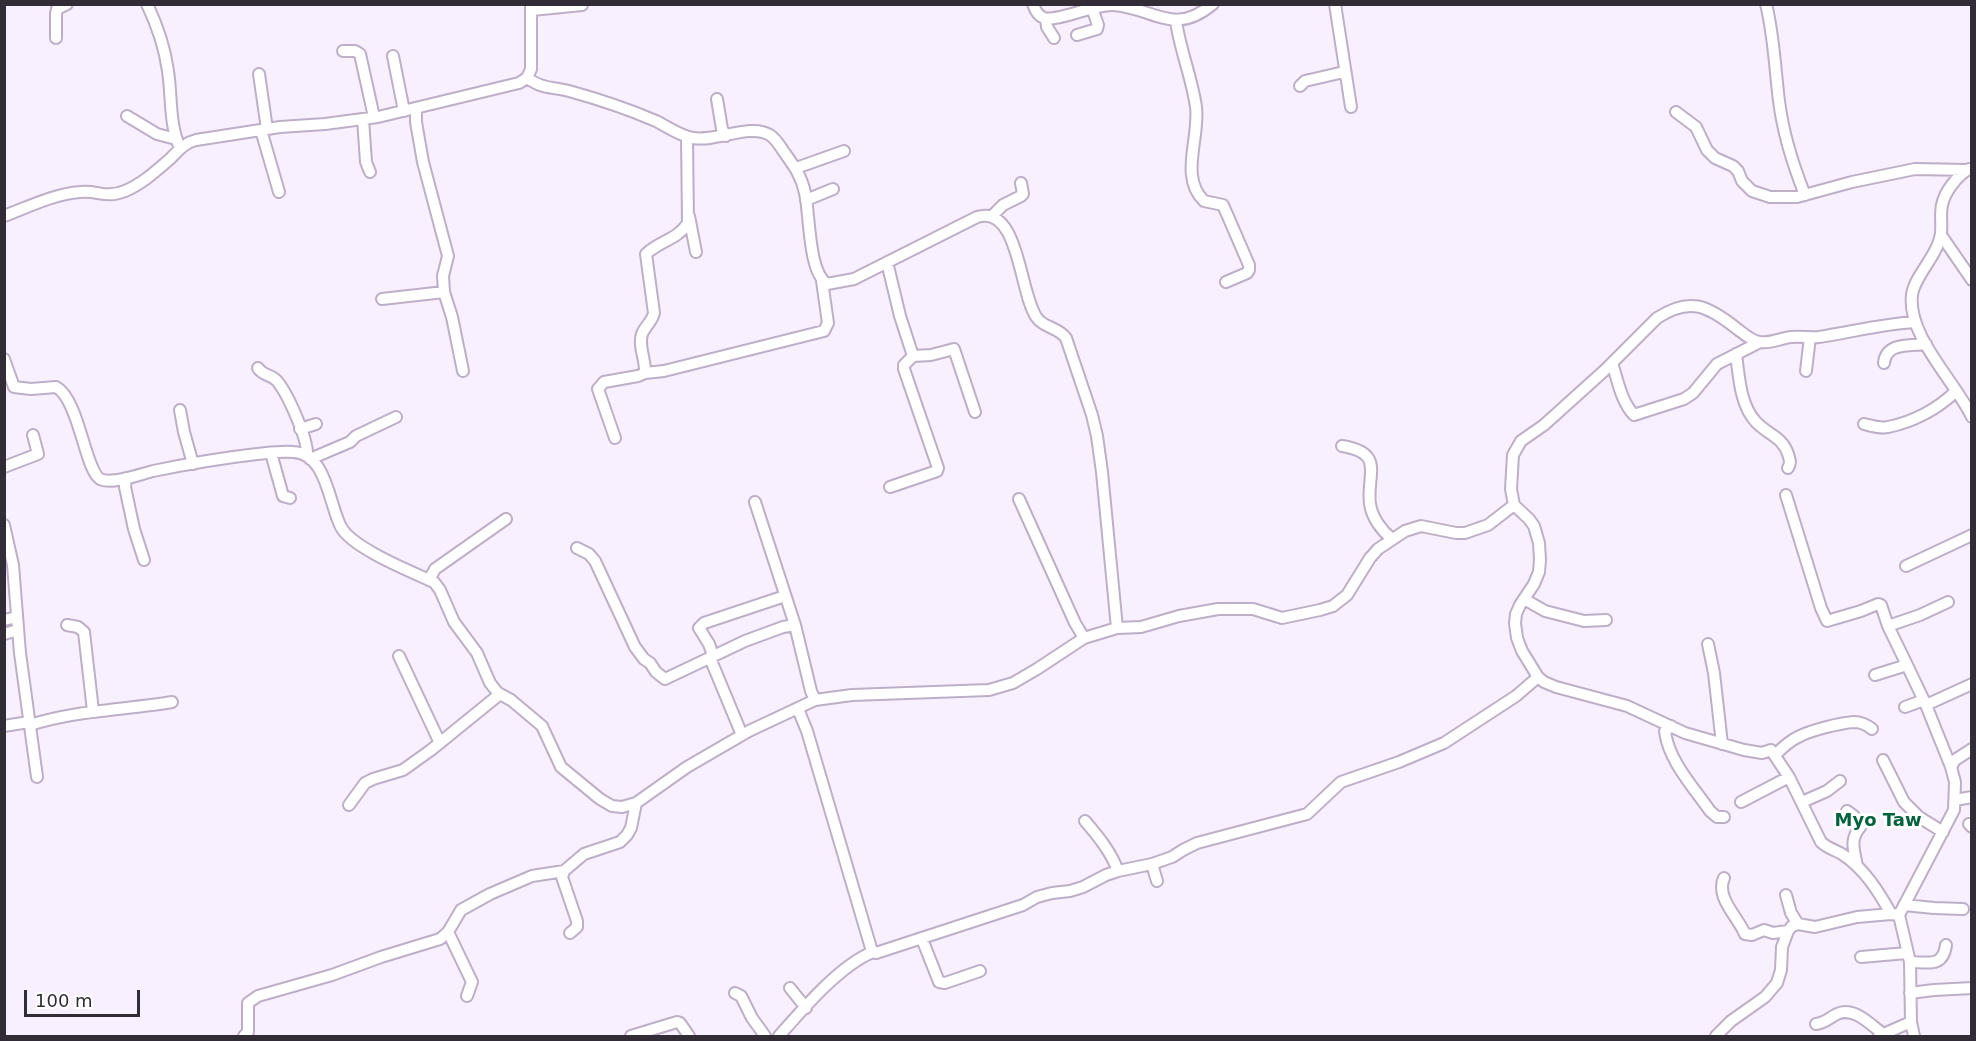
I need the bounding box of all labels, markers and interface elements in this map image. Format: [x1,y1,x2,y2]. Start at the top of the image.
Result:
district label: Myo Taw [1834,810,1922,832]
scale bar [27,978,142,1016]
text: 100 m [35,990,93,1011]

